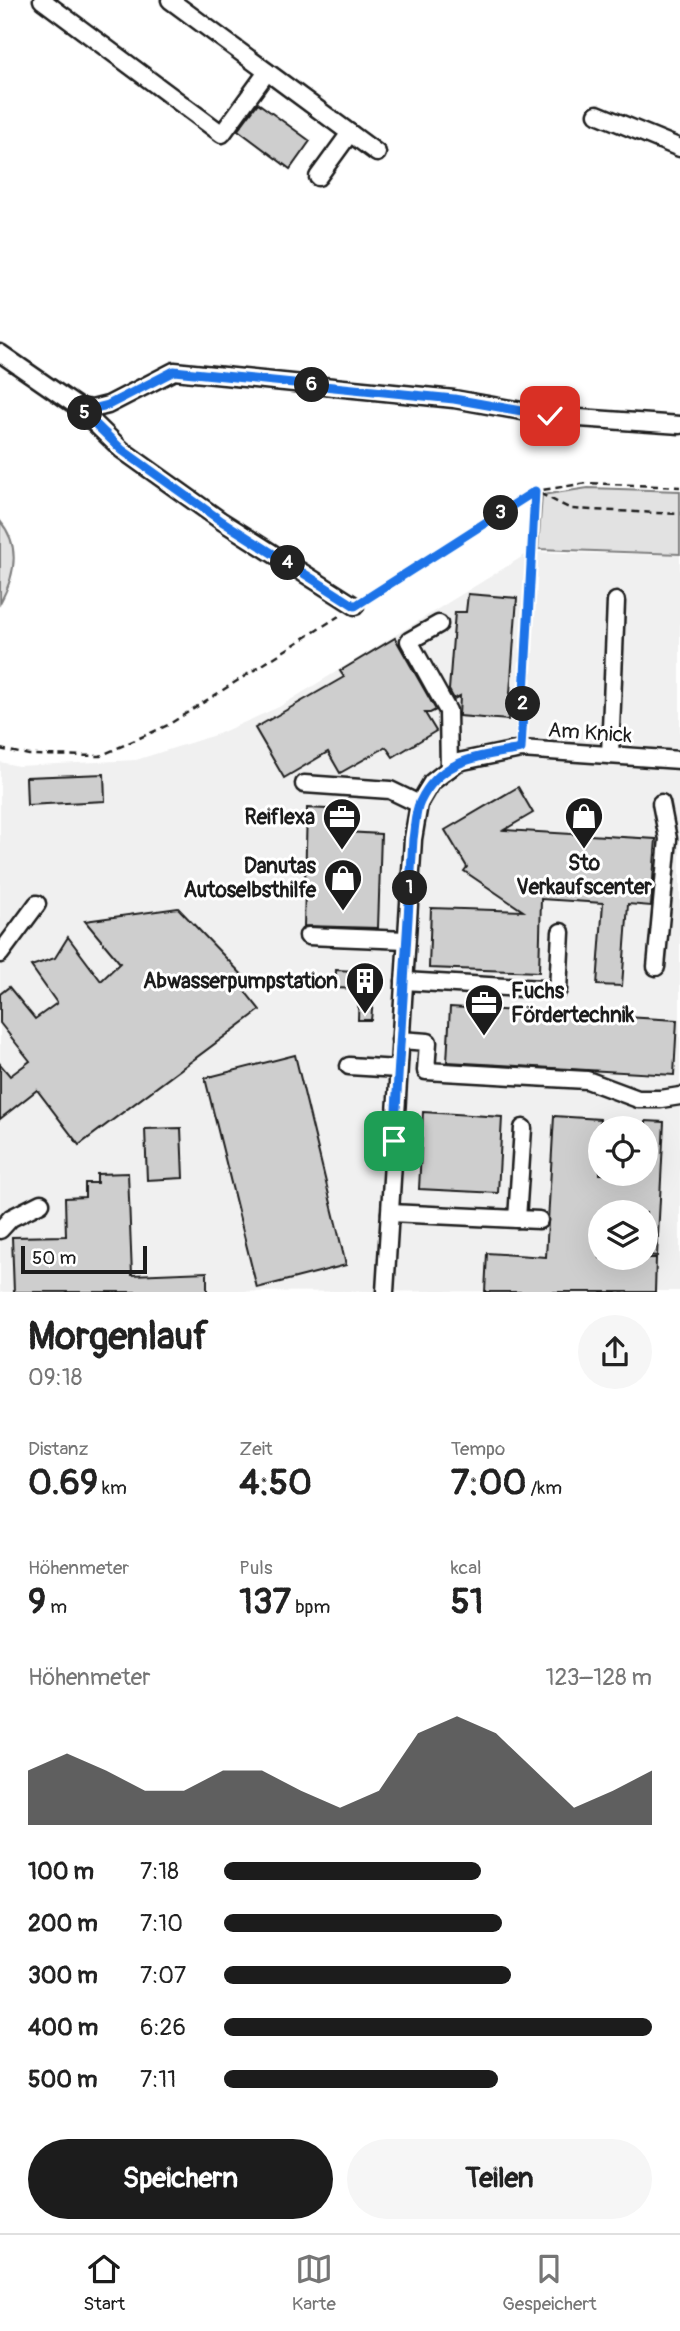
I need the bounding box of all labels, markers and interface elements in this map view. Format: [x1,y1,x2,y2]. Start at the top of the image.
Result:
pin: 6 [294,368,330,402]
text: 6 [306,372,317,396]
pin [520,386,580,446]
pin: 5 [68,396,102,430]
icon: check [531,397,569,435]
text: 5 [79,400,90,424]
pin: 3 [484,496,518,530]
text: 3 [495,500,506,524]
pin: 4 [270,546,306,580]
text: 4 [282,550,293,574]
pin: 2 [505,686,540,722]
text: 2 [517,691,528,715]
street label: Am Knick [547,717,633,749]
shop icon: Sto Verkaufscenter [563,795,605,850]
office icon: Reiflexa [321,796,363,851]
place label: Reiflexa [245,804,315,831]
place label: Sto Verkaufscenter [516,850,652,901]
place label: Danutas Autoselbsthilfe [184,853,317,904]
shop icon: Danutas Autoselbsthilfe [322,857,364,912]
pin: 1 [392,870,428,906]
text: 1 [406,875,413,899]
building icon: Abwasserpumpstation [344,960,386,1015]
place label: Abwasserpumpstation [143,968,338,995]
place label: Fuchs Fördertechnik [511,978,635,1029]
office icon: Fuchs Fördertechnik [463,982,505,1037]
pin [364,1111,424,1171]
map controls [588,1116,658,1270]
button: locate [588,1116,658,1186]
icon: arrive [375,1122,413,1160]
button: layers [588,1200,658,1270]
scale bar [21,1242,147,1274]
text: 50 m [32,1246,76,1270]
text: Morgenlauf [28,1313,208,1361]
button: share [578,1315,652,1389]
text: 09:18 [28,1363,82,1392]
text: Distanz [28,1437,88,1461]
text: Zeit [239,1437,273,1461]
text: Tempo [451,1437,505,1461]
text: 0.69 [28,1461,98,1505]
text: 4:50 [239,1461,312,1505]
text: 7:00 [451,1461,526,1505]
text: km [98,1476,127,1500]
text: /km [526,1476,562,1500]
text: Höhenmeter [28,1556,129,1580]
text: Puls [239,1556,272,1580]
text: kcal [451,1556,482,1580]
text: 9 [28,1580,46,1624]
text: 137 [239,1580,291,1624]
text: 51 [451,1580,483,1624]
text: m [46,1595,67,1619]
text: bpm [291,1595,330,1619]
text: Höhenmeter [28,1663,150,1692]
text: 123–128 m [546,1663,652,1692]
text: 100 m [28,1857,94,1886]
text: 7:18 [140,1857,179,1886]
text: 200 m [28,1909,98,1938]
text: 7:10 [140,1909,183,1938]
text: 300 m [28,1961,98,1990]
text: 7:07 [140,1961,186,1990]
text: 400 m [28,2013,98,2042]
text: 6:26 [140,2013,186,2042]
text: 500 m [28,2065,97,2094]
text: 7:11 [140,2065,176,2094]
button: Speichern [28,2139,333,2219]
button: Teilen [347,2139,652,2219]
tab: Start [83,2250,125,2316]
tab: Karte [292,2250,336,2316]
tab: Gespeichert [502,2250,597,2316]

